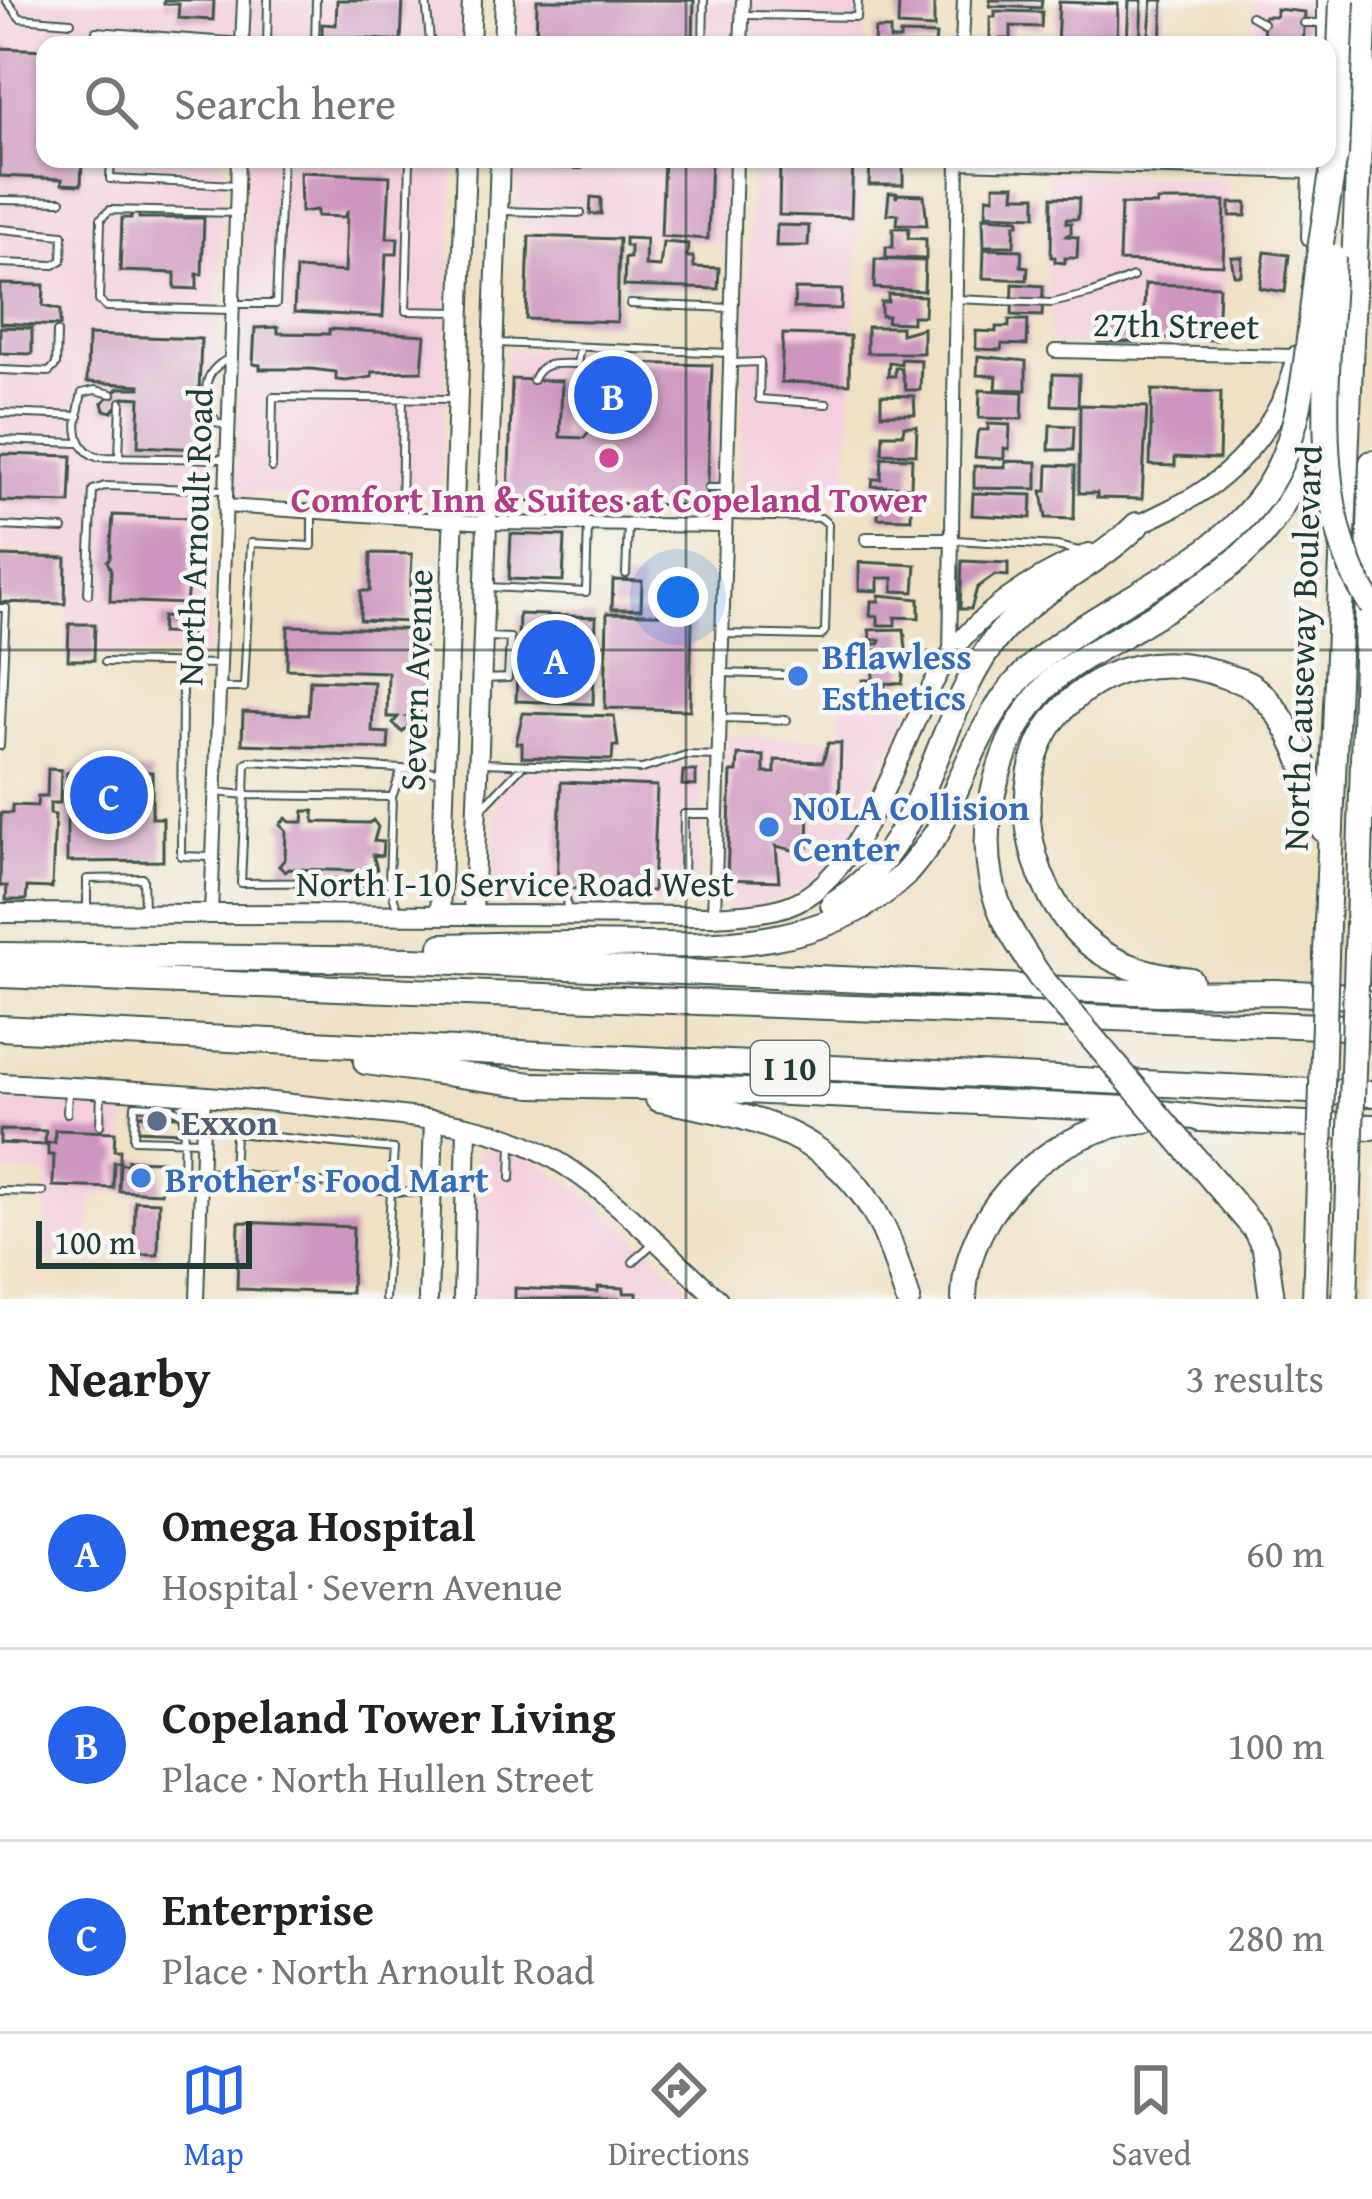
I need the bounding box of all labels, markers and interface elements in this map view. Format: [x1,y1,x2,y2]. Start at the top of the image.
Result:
search box [36,36,1336,168]
icon: search [78,69,144,135]
text: Search here [174,70,396,135]
street label: 27th Street [1092,296,1260,352]
pin: B [574,350,652,440]
street label: North Arnoult Road [162,387,226,687]
street label: North Causeway Boulevard [1267,444,1335,852]
marker: Comfort Inn & Suites at Copeland Tower [596,445,622,471]
place label: Comfort Inn & Suites at Copeland Tower [291,472,928,525]
your location [648,567,708,627]
street label: Severn Avenue [385,568,445,792]
pin: A [517,614,595,704]
place label: Bflawless Esthetics [822,629,972,723]
marker: Bflawless Esthetics [785,663,811,689]
pin: C [70,750,148,840]
place label: NOLA Collision Center [793,780,1029,874]
marker: NOLA Collision Center [756,814,782,840]
street label: North I-10 Service Road West [296,856,734,909]
road number: I 10 [751,1041,829,1095]
place label: Exxon [181,1095,278,1148]
marker: Exxon [144,1108,170,1134]
place label: Brother's Food Mart [165,1152,489,1205]
marker: Brother's Food Mart [128,1165,154,1191]
scale bar [36,1215,252,1268]
text: 100 m [54,1218,136,1266]
text: Nearby [48,1340,211,1415]
text: 3 results [1186,1349,1324,1406]
text: Omega Hospital [162,1492,476,1557]
text: A [75,1524,99,1581]
text: 60 m [1246,1524,1324,1581]
text: Hospital · Severn Avenue [162,1557,563,1614]
text: Copeland Tower Living [162,1684,615,1749]
text: B [75,1716,99,1773]
text: 100 m [1227,1716,1324,1773]
text: Place · North Hullen Street [162,1749,594,1806]
text: Enterprise [162,1876,374,1941]
text: C [76,1908,98,1965]
text: 280 m [1227,1908,1324,1965]
text: Place · North Arnoult Road [162,1941,595,1998]
tab: Map [181,2057,247,2177]
tab: Directions [608,2057,750,2177]
tab: Saved [1111,2057,1191,2177]

